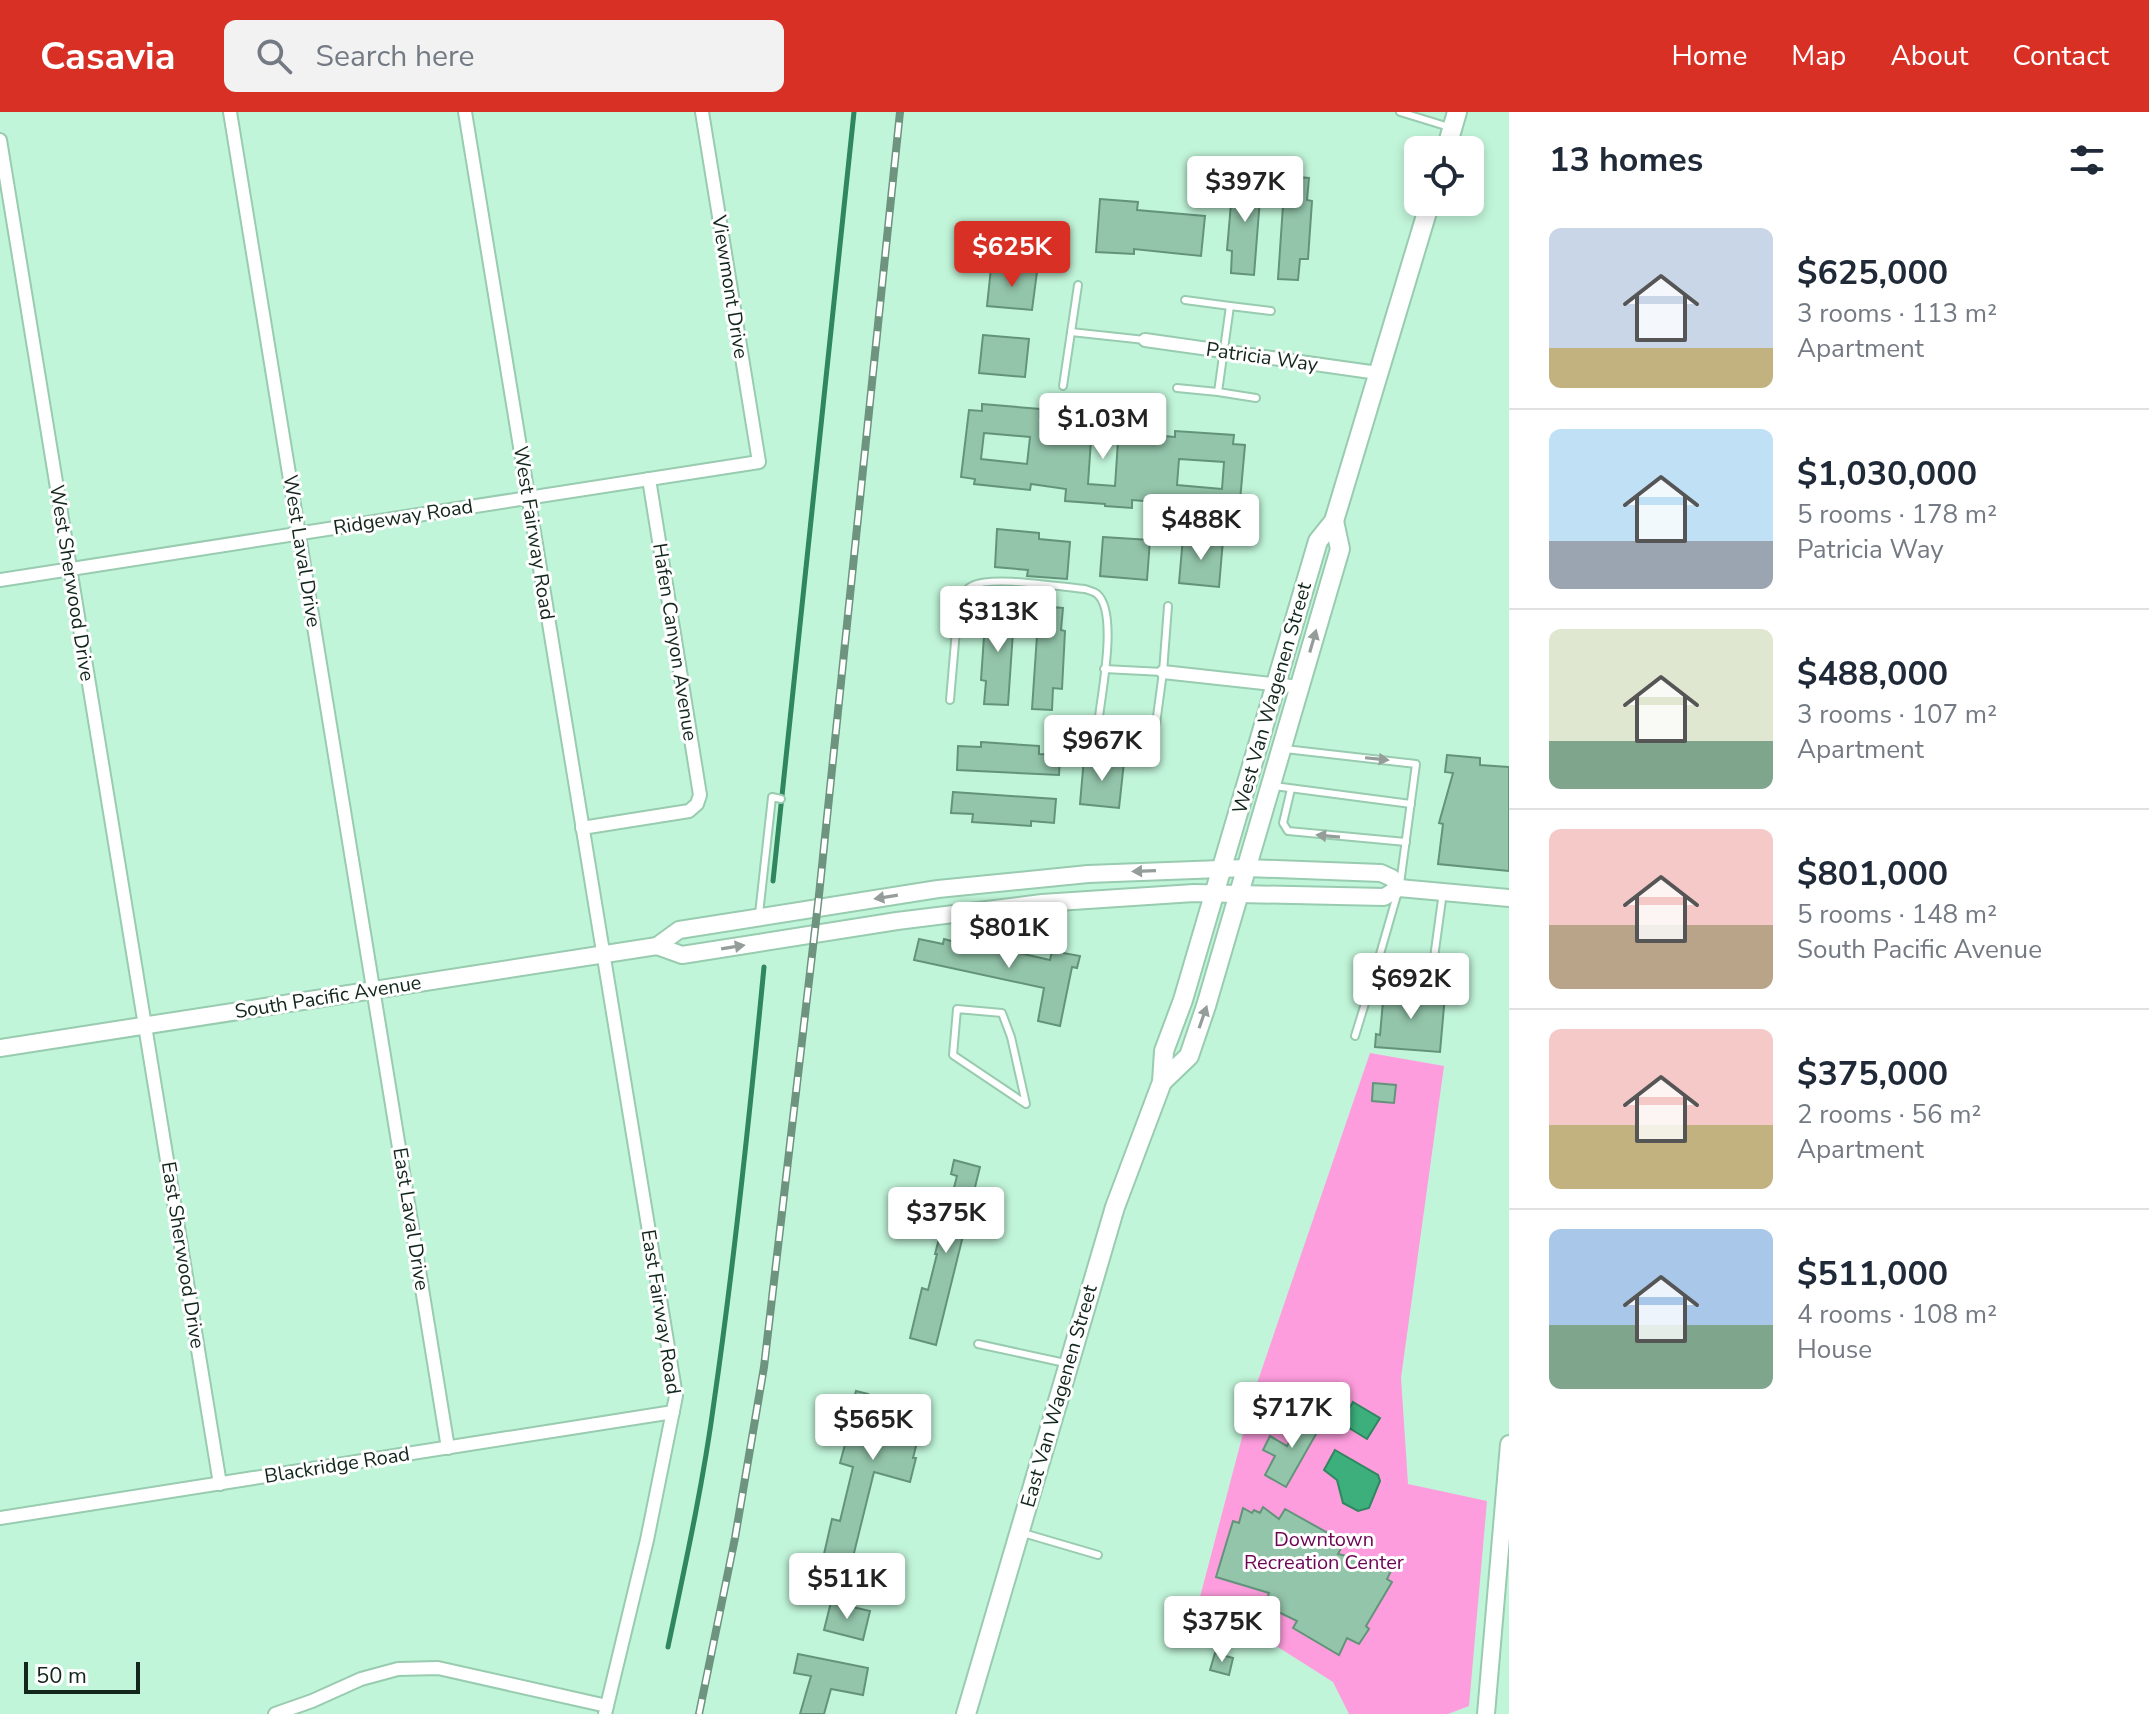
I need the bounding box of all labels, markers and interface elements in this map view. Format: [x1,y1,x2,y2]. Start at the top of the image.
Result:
search box [224,20,784,92]
text: Casavia [40,31,176,82]
icon: search [252,34,296,78]
text: Search here [316,36,475,77]
text: Home [1672,37,1747,75]
text: Map [1791,37,1846,75]
text: About [1890,37,1968,75]
text: Contact [2012,37,2109,75]
map controls [1404,136,1484,216]
button: locate [1404,136,1484,216]
text: 13 homes [1549,137,1703,183]
icon: filters [2065,138,2109,182]
pin: $397K [1189,156,1301,224]
text: $397K [1205,164,1285,199]
street label: Viewmont Drive [705,212,755,361]
pin: $625K [956,221,1068,289]
text: $625K [972,229,1052,264]
text: $625,000 [1797,250,1948,296]
icon: home [1613,260,1709,356]
text: 3 rooms · 113 m² [1797,296,1997,331]
text: Apartment [1797,331,1924,366]
street label: Patricia Way [1204,336,1320,378]
pin: $1.03M [1038,393,1168,461]
text: $1.03M [1057,401,1149,436]
street label: West Fairway Road [507,444,561,622]
text: $1,030,000 [1797,451,1977,497]
icon: home [1613,461,1709,557]
street label: West Laval Drive [277,473,327,629]
street label: West Sherwood Drive [43,483,101,683]
street label: Ridgeway Road [331,493,475,541]
pin: $488K [1145,494,1257,562]
text: 5 rooms · 178 m² [1797,497,1997,532]
text: $488K [1161,502,1241,537]
text: Patricia Way [1797,532,1944,567]
street label: Hafen Canyon Avenue [646,541,704,743]
street label: West Van Wagenen Street [1226,578,1318,817]
pin: $313K [942,586,1054,654]
text: $313K [958,594,1038,629]
one-way arrow [1307,628,1320,652]
text: $488,000 [1797,651,1948,697]
icon: home [1613,661,1709,757]
text: 3 rooms · 107 m² [1797,697,1997,732]
pin: $967K [1046,715,1158,783]
text: $967K [1062,723,1142,758]
text: Apartment [1797,732,1924,767]
one-way arrow [1365,752,1390,765]
one-way arrow [1316,829,1341,842]
text: $801,000 [1797,851,1948,897]
icon: home [1613,861,1709,957]
one-way arrow [1131,864,1156,877]
one-way arrow [873,892,898,904]
text: 5 rooms · 148 m² [1797,897,1997,932]
pin: $801K [953,902,1065,970]
text: $801K [969,910,1049,945]
text: South Pacific Avenue [1797,932,2042,967]
one-way arrow [721,941,746,953]
pin: $692K [1355,953,1467,1021]
text: $692K [1371,961,1451,996]
street label: South Pacific Avenue [233,969,423,1025]
one-way arrow [1197,1005,1209,1029]
text: $375,000 [1797,1051,1948,1097]
icon: home [1613,1061,1709,1157]
text: 2 rooms · 56 m² [1797,1097,1981,1132]
text: Apartment [1797,1132,1924,1167]
street label: East Laval Drive [386,1146,436,1292]
street label: East Sherwood Drive [155,1160,211,1350]
pin: $375K [890,1187,1002,1255]
text: $375K [906,1195,986,1230]
street label: East Fairway Road [635,1228,687,1396]
text: $511,000 [1797,1251,1948,1297]
icon: home [1613,1261,1709,1357]
street label: East Van Wagenen Street [1014,1281,1104,1510]
text: 4 rooms · 108 m² [1797,1297,1997,1332]
text: House [1797,1332,1872,1367]
pin: $717K [1236,1382,1348,1450]
text: $717K [1252,1390,1332,1425]
pin: $565K [817,1394,929,1462]
text: $565K [833,1402,913,1437]
street label: Blackridge Road [262,1440,412,1490]
park label: Downtown Recreation Center [1244,1526,1404,1576]
pin: $511K [791,1553,903,1621]
text: $511K [807,1561,887,1596]
pin: $375K [1166,1596,1278,1664]
text: $375K [1182,1604,1262,1639]
scale bar [24,1658,140,1694]
text: 50 m [36,1661,87,1691]

